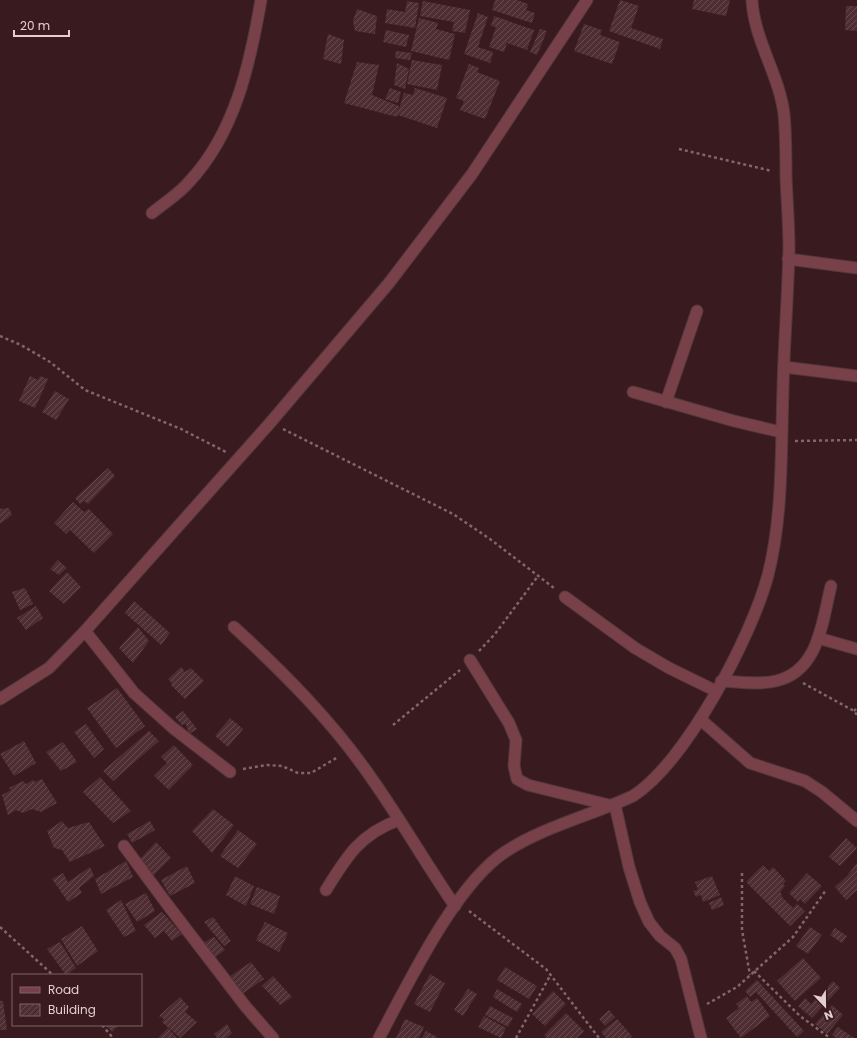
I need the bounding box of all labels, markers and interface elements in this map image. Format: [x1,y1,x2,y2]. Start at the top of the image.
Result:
scale bar [14,12,69,38]
text: 20 m [20,17,50,34]
legend [12,974,142,1026]
text: Road [48,981,79,998]
north arrow [805,986,845,1026]
text: Building [48,1001,96,1018]
text: N [822,1006,836,1024]

